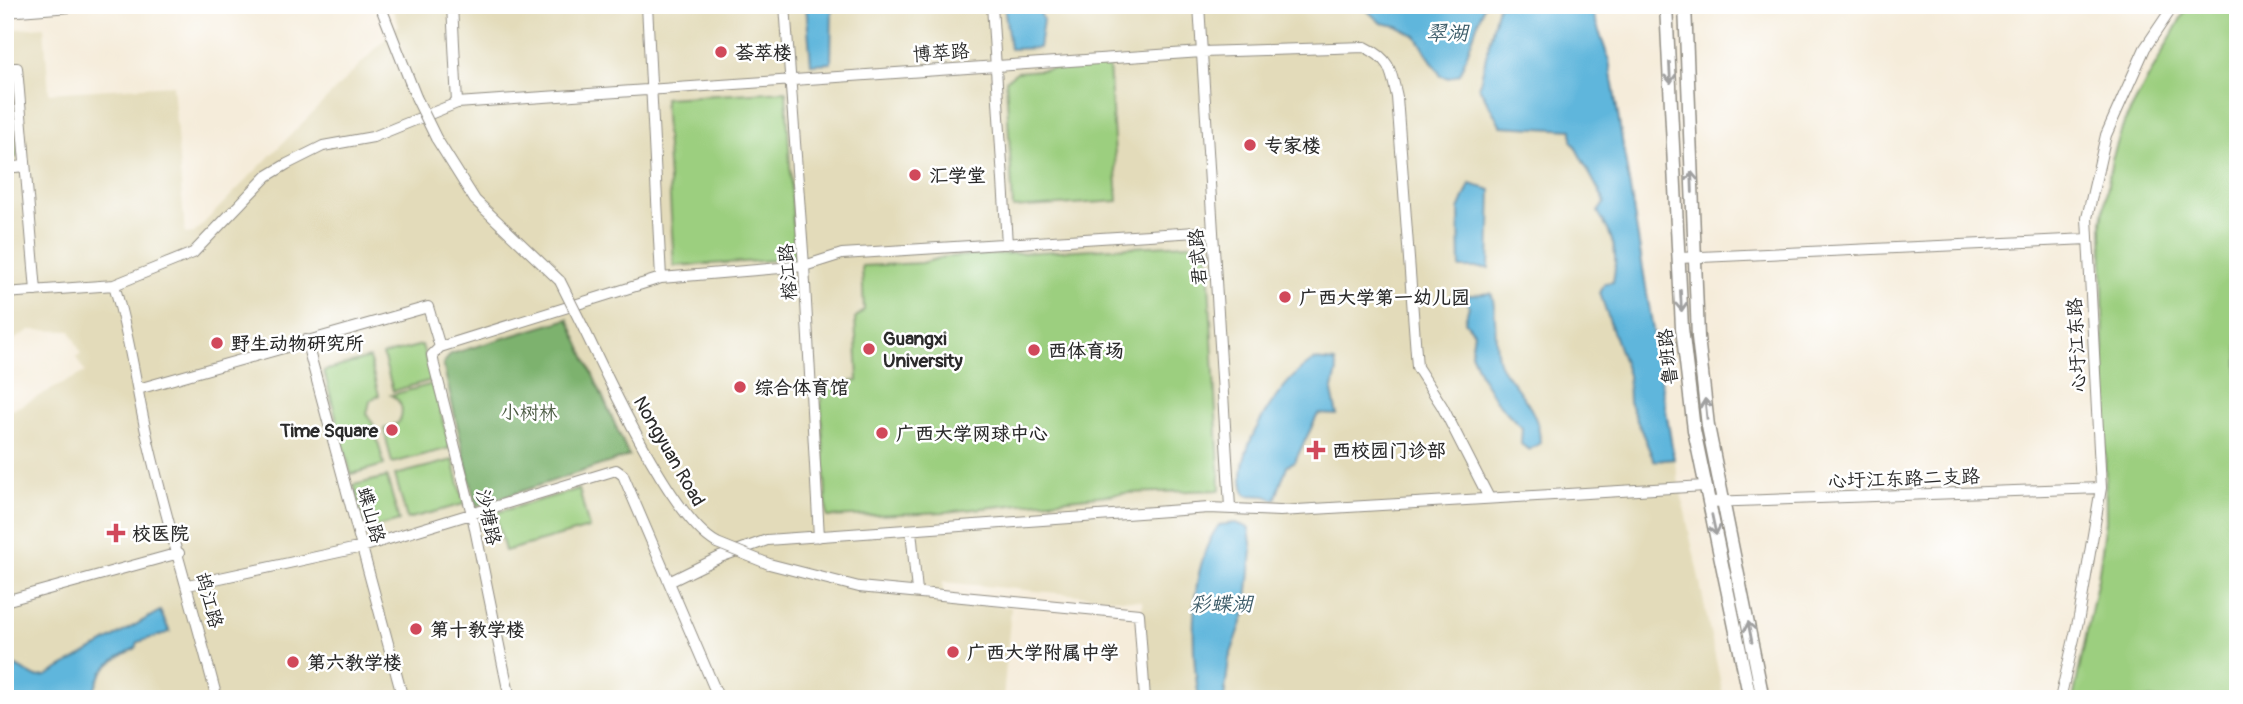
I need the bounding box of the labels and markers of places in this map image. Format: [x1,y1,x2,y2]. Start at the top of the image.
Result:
place label: 荟萃楼 [735,41,792,65]
marker: 荟萃楼 [713,44,729,60]
place label: 专家楼 [1264,134,1321,158]
marker: 专家楼 [1242,137,1258,153]
place label: 汇学堂 [929,164,986,188]
marker: 汇学堂 [907,167,923,183]
place label: 广西大学第一幼儿园 [1299,286,1470,310]
marker: 广西大学第一幼儿园 [1277,289,1293,305]
place label: Guangxi University [883,327,964,373]
place label: 野生动物研究所 [231,332,364,356]
marker: 野生动物研究所 [209,335,225,351]
place label: 西体育场 [1048,339,1124,363]
marker: Guangxi University [861,341,877,357]
marker: 西体育场 [1026,342,1042,358]
place label: 综合体育馆 [754,376,849,400]
marker: 综合体育馆 [732,379,748,395]
place label: Time Square [279,419,379,443]
marker: Time Square [384,422,400,438]
place label: 广西大学网球中心 [896,422,1048,446]
marker: 广西大学网球中心 [874,425,890,441]
place label: 西校园门诊部 [1332,439,1446,463]
marker: 西校园门诊部 [1306,440,1326,460]
place label: 校医院 [132,522,189,546]
marker: 校医院 [106,523,126,543]
place label: 第十教学楼 [430,618,525,642]
marker: 第十教学楼 [408,621,424,637]
place label: 广西大学附属中学 [967,641,1119,665]
marker: 广西大学附属中学 [945,644,961,660]
place label: 第六教学楼 [307,651,402,675]
marker: 第六教学楼 [285,654,301,670]

